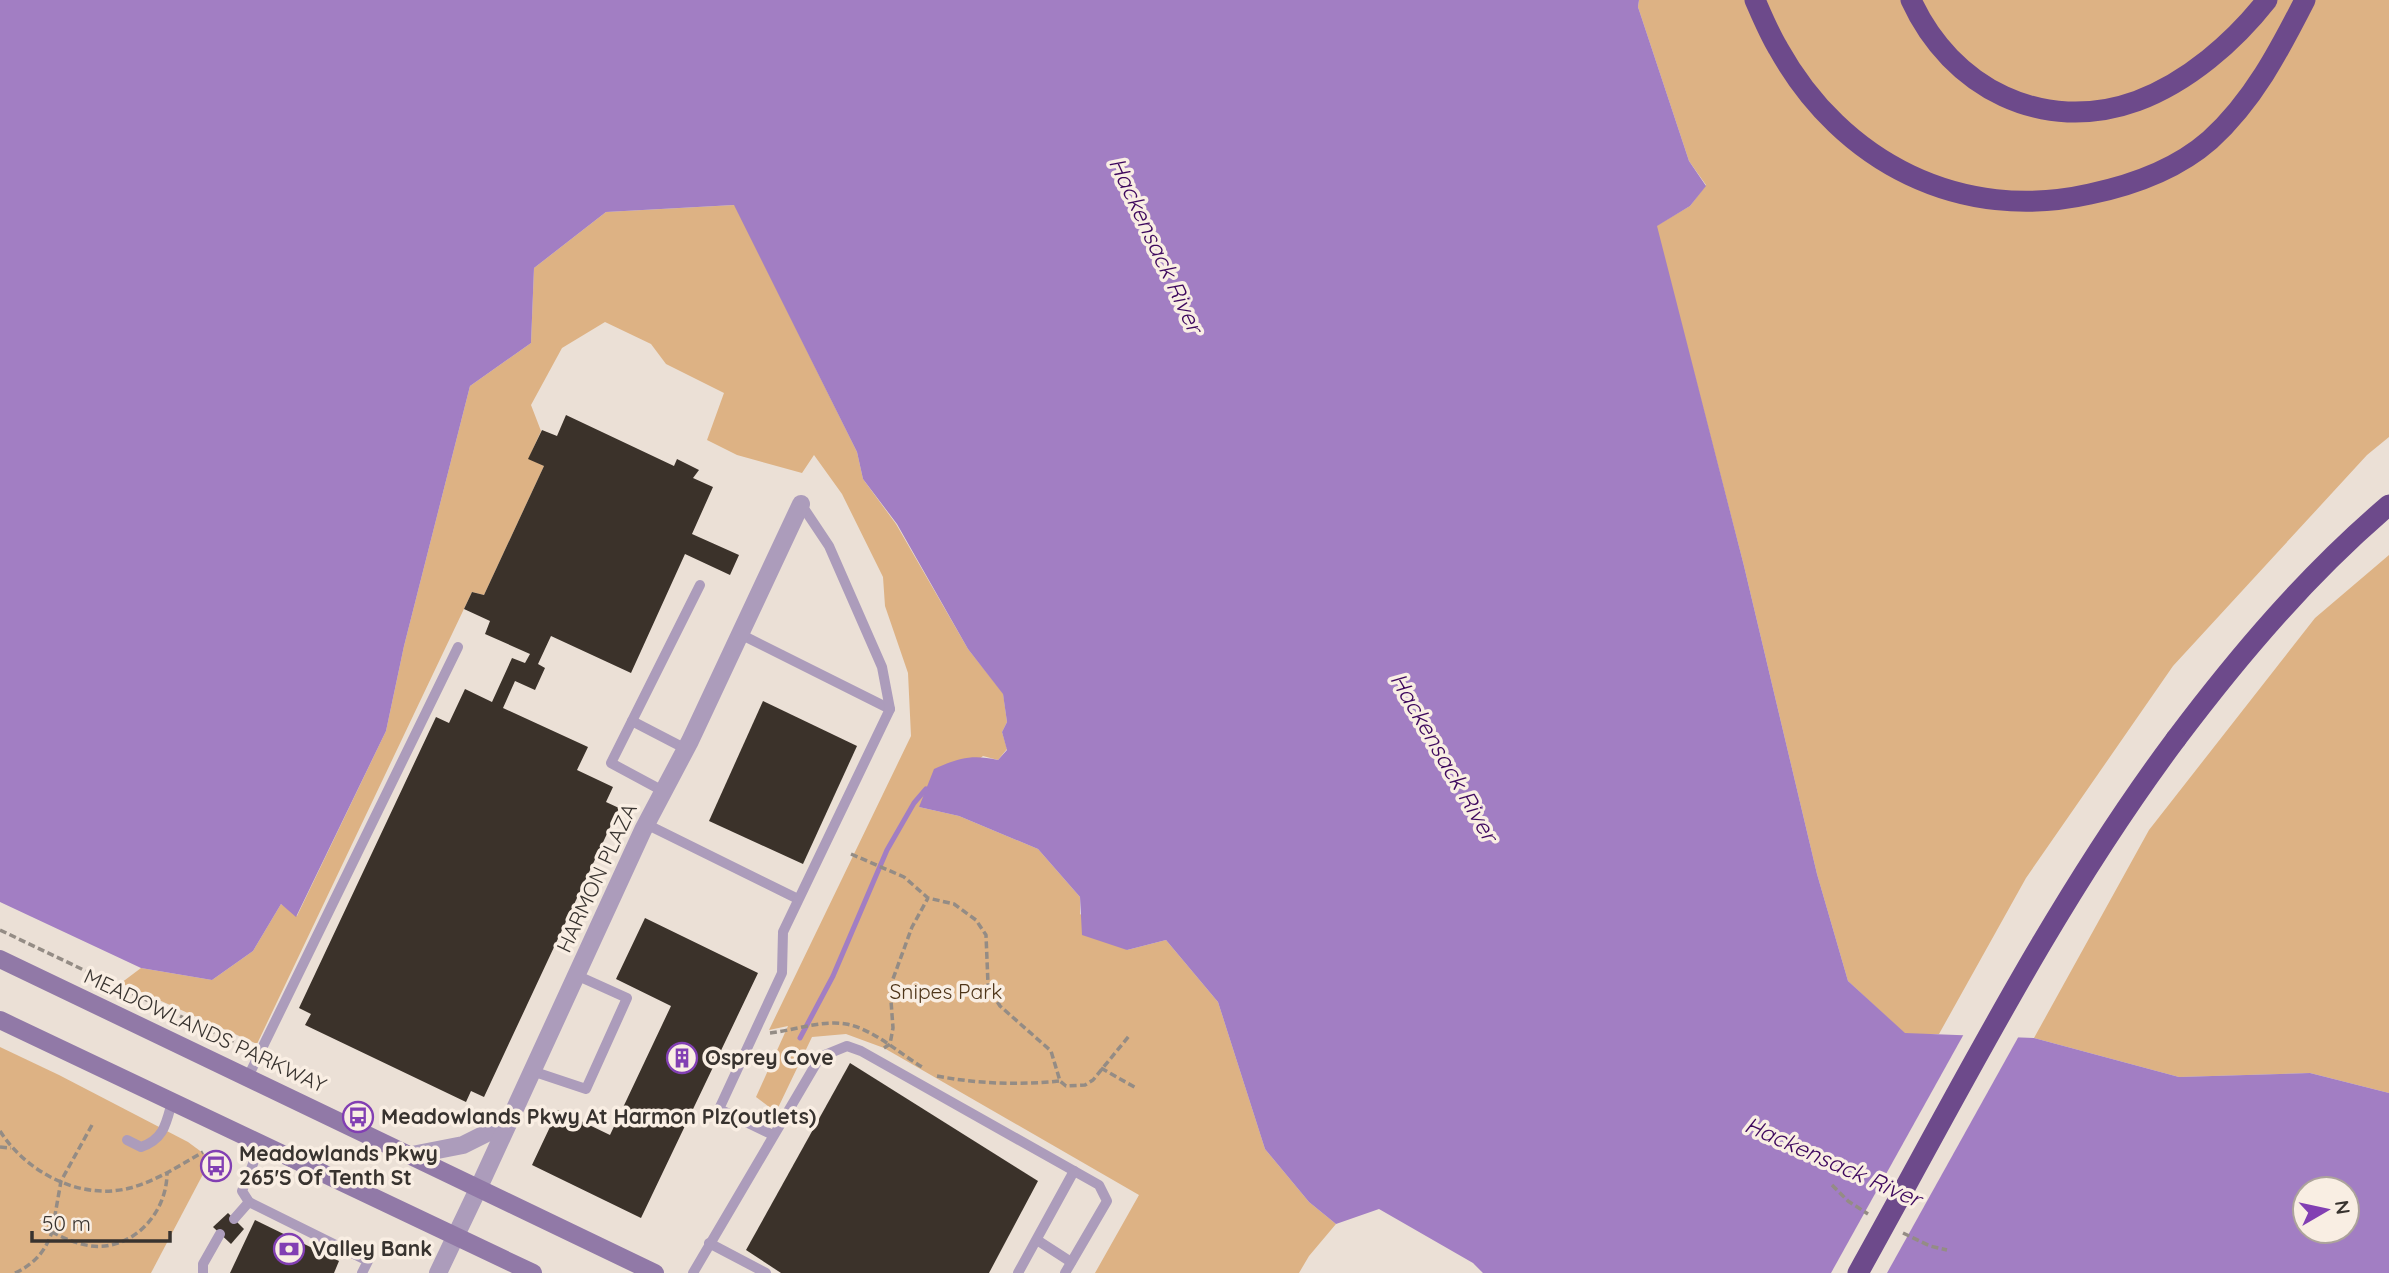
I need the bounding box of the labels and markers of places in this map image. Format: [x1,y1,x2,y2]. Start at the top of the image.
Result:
building icon: Osprey Cove [665,1041,699,1075]
place label: Osprey Cove [705,1044,834,1070]
bus stop icon: Meadowlands Pkwy At Harmon Plz(outlets) [341,1100,375,1134]
place label: Meadowlands Pkwy At Harmon Plz(outlets) [381,1103,816,1129]
place label: Meadowlands Pkwy 265'S Of Tenth St [239,1140,438,1190]
bus stop icon: Meadowlands Pkwy 265'S Of Tenth St [199,1149,233,1183]
bank icon: Valley Bank [272,1232,306,1266]
place label: Valley Bank [312,1235,432,1261]

